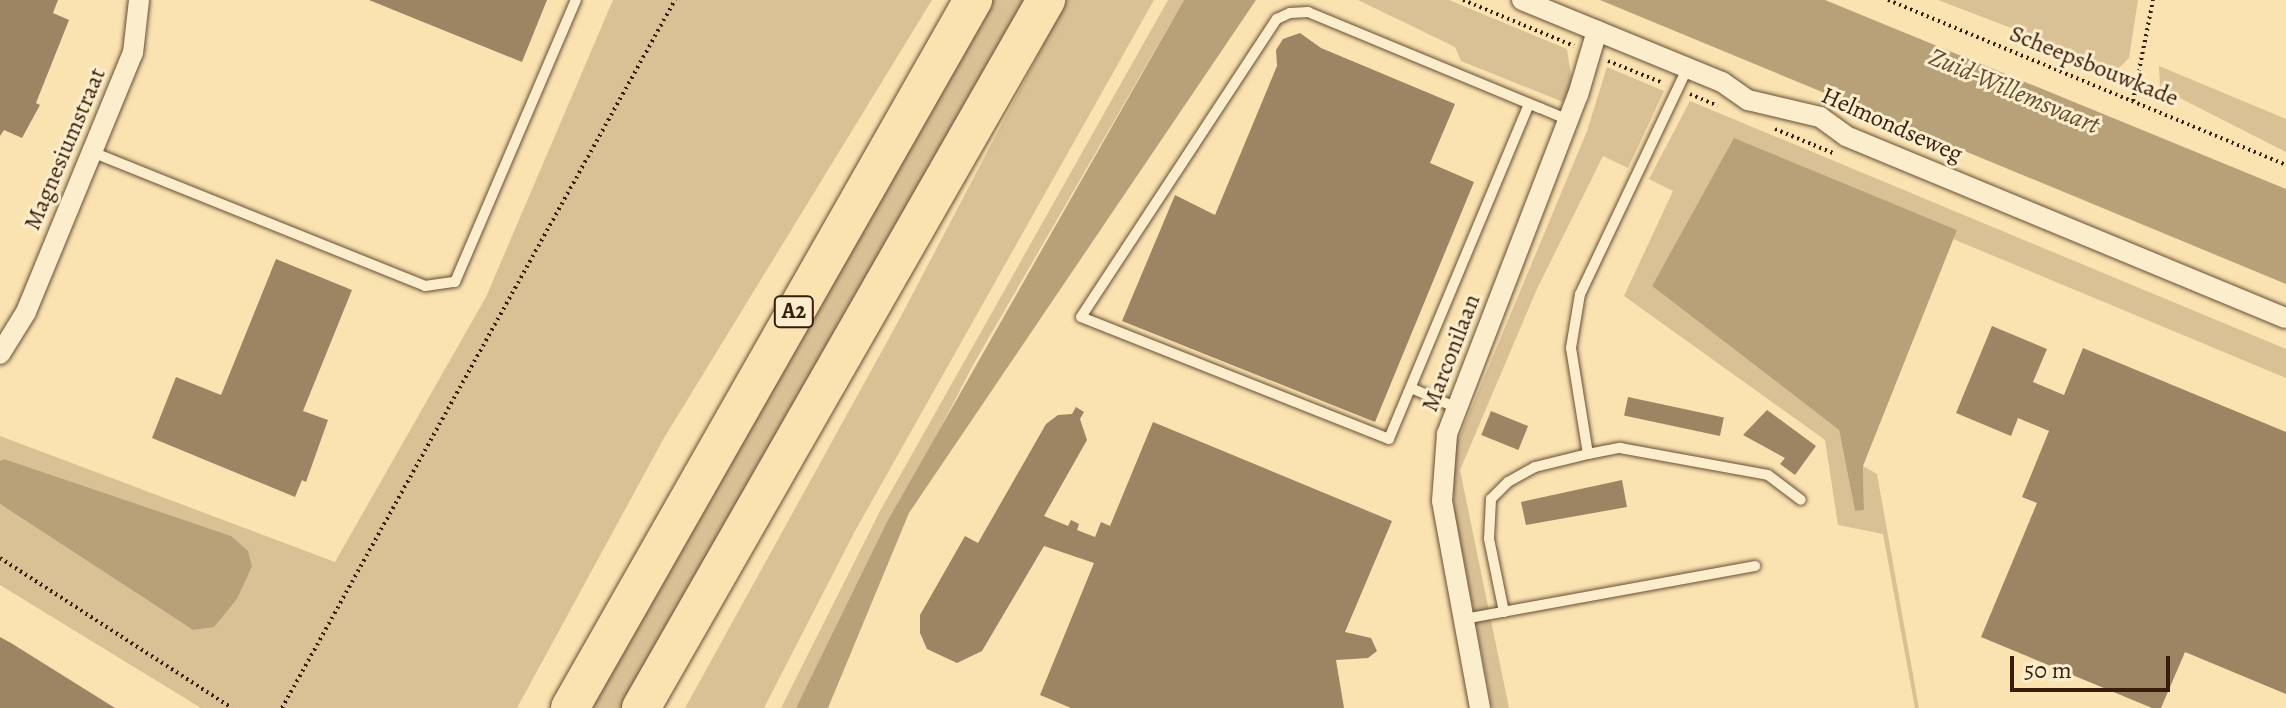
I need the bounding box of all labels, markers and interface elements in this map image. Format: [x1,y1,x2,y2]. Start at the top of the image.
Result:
street label: Scheepsbouwkade [2005,19,2183,113]
water label: Zuid-Willemsvaart [1924,41,2104,141]
street label: Magnesiumstraat [18,64,112,234]
street label: Helmondseweg [1817,81,1967,169]
street label: Marconilaan [1415,290,1487,416]
road number: A2 [772,294,816,330]
scale bar [2014,640,2174,690]
text: 50 m [2024,654,2072,686]

